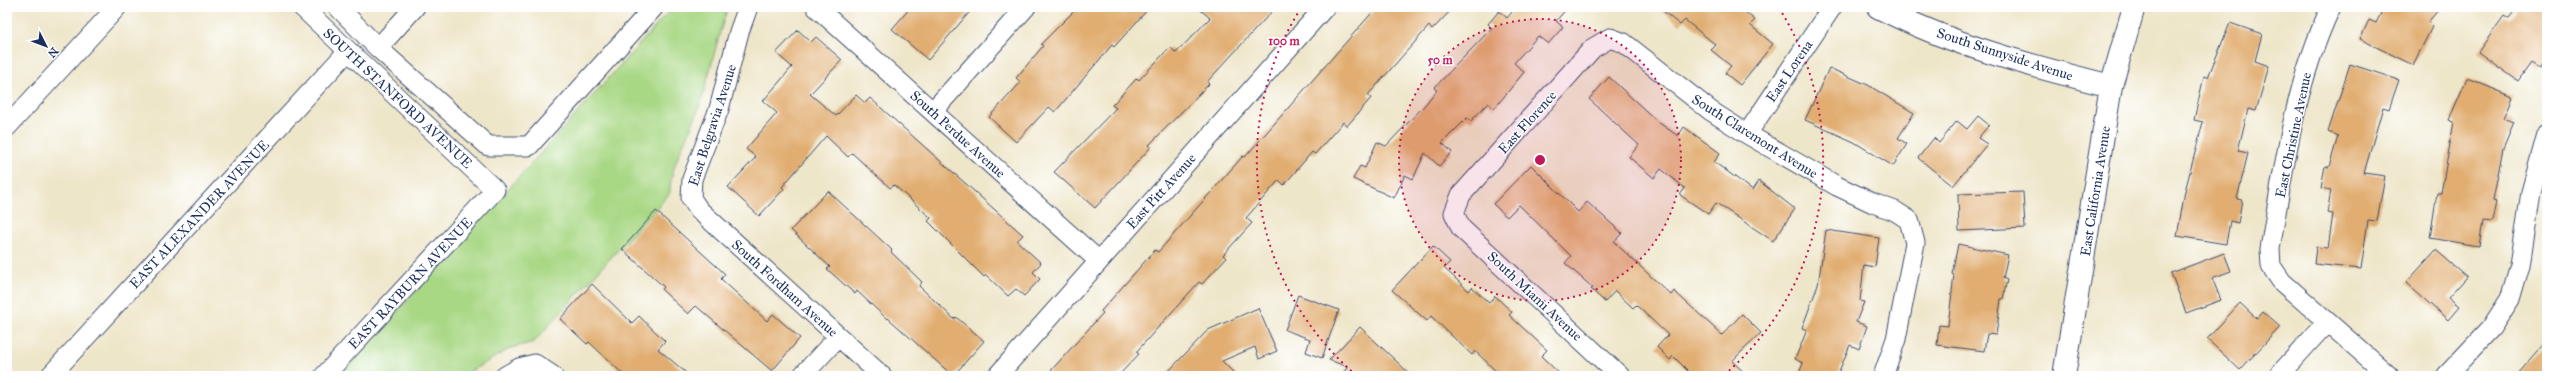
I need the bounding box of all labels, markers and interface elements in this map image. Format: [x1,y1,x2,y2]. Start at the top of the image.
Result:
street label: South Sunnyside Avenue [1935,24,2075,85]
street label: SOUTH STANFORD AVENUE [320,25,476,172]
north arrow [26,26,66,66]
text: 100 m [1268,34,1301,48]
street label: East Lorena [1763,37,1816,105]
text: N [45,45,61,61]
text: 50 m [1427,53,1454,67]
street label: East Belgravia Avenue [685,62,740,188]
street label: East Christine Avenue [2272,71,2315,199]
street label: South Perdue Avenue [906,87,1009,182]
street label: East Florence [1495,87,1560,157]
street label: South Claremont Avenue [1689,91,1821,182]
street label: East California Avenue [2077,125,2114,257]
street label: EAST ALEXANDER AVENUE [126,137,273,292]
street label: East Pitt Avenue [1123,150,1200,233]
centre of rings [1533,153,1547,167]
street label: EAST RAYBURN AVENUE [345,214,476,353]
street label: South Fordham Avenue [728,236,841,341]
street label: South Miami Avenue [1484,248,1586,345]

